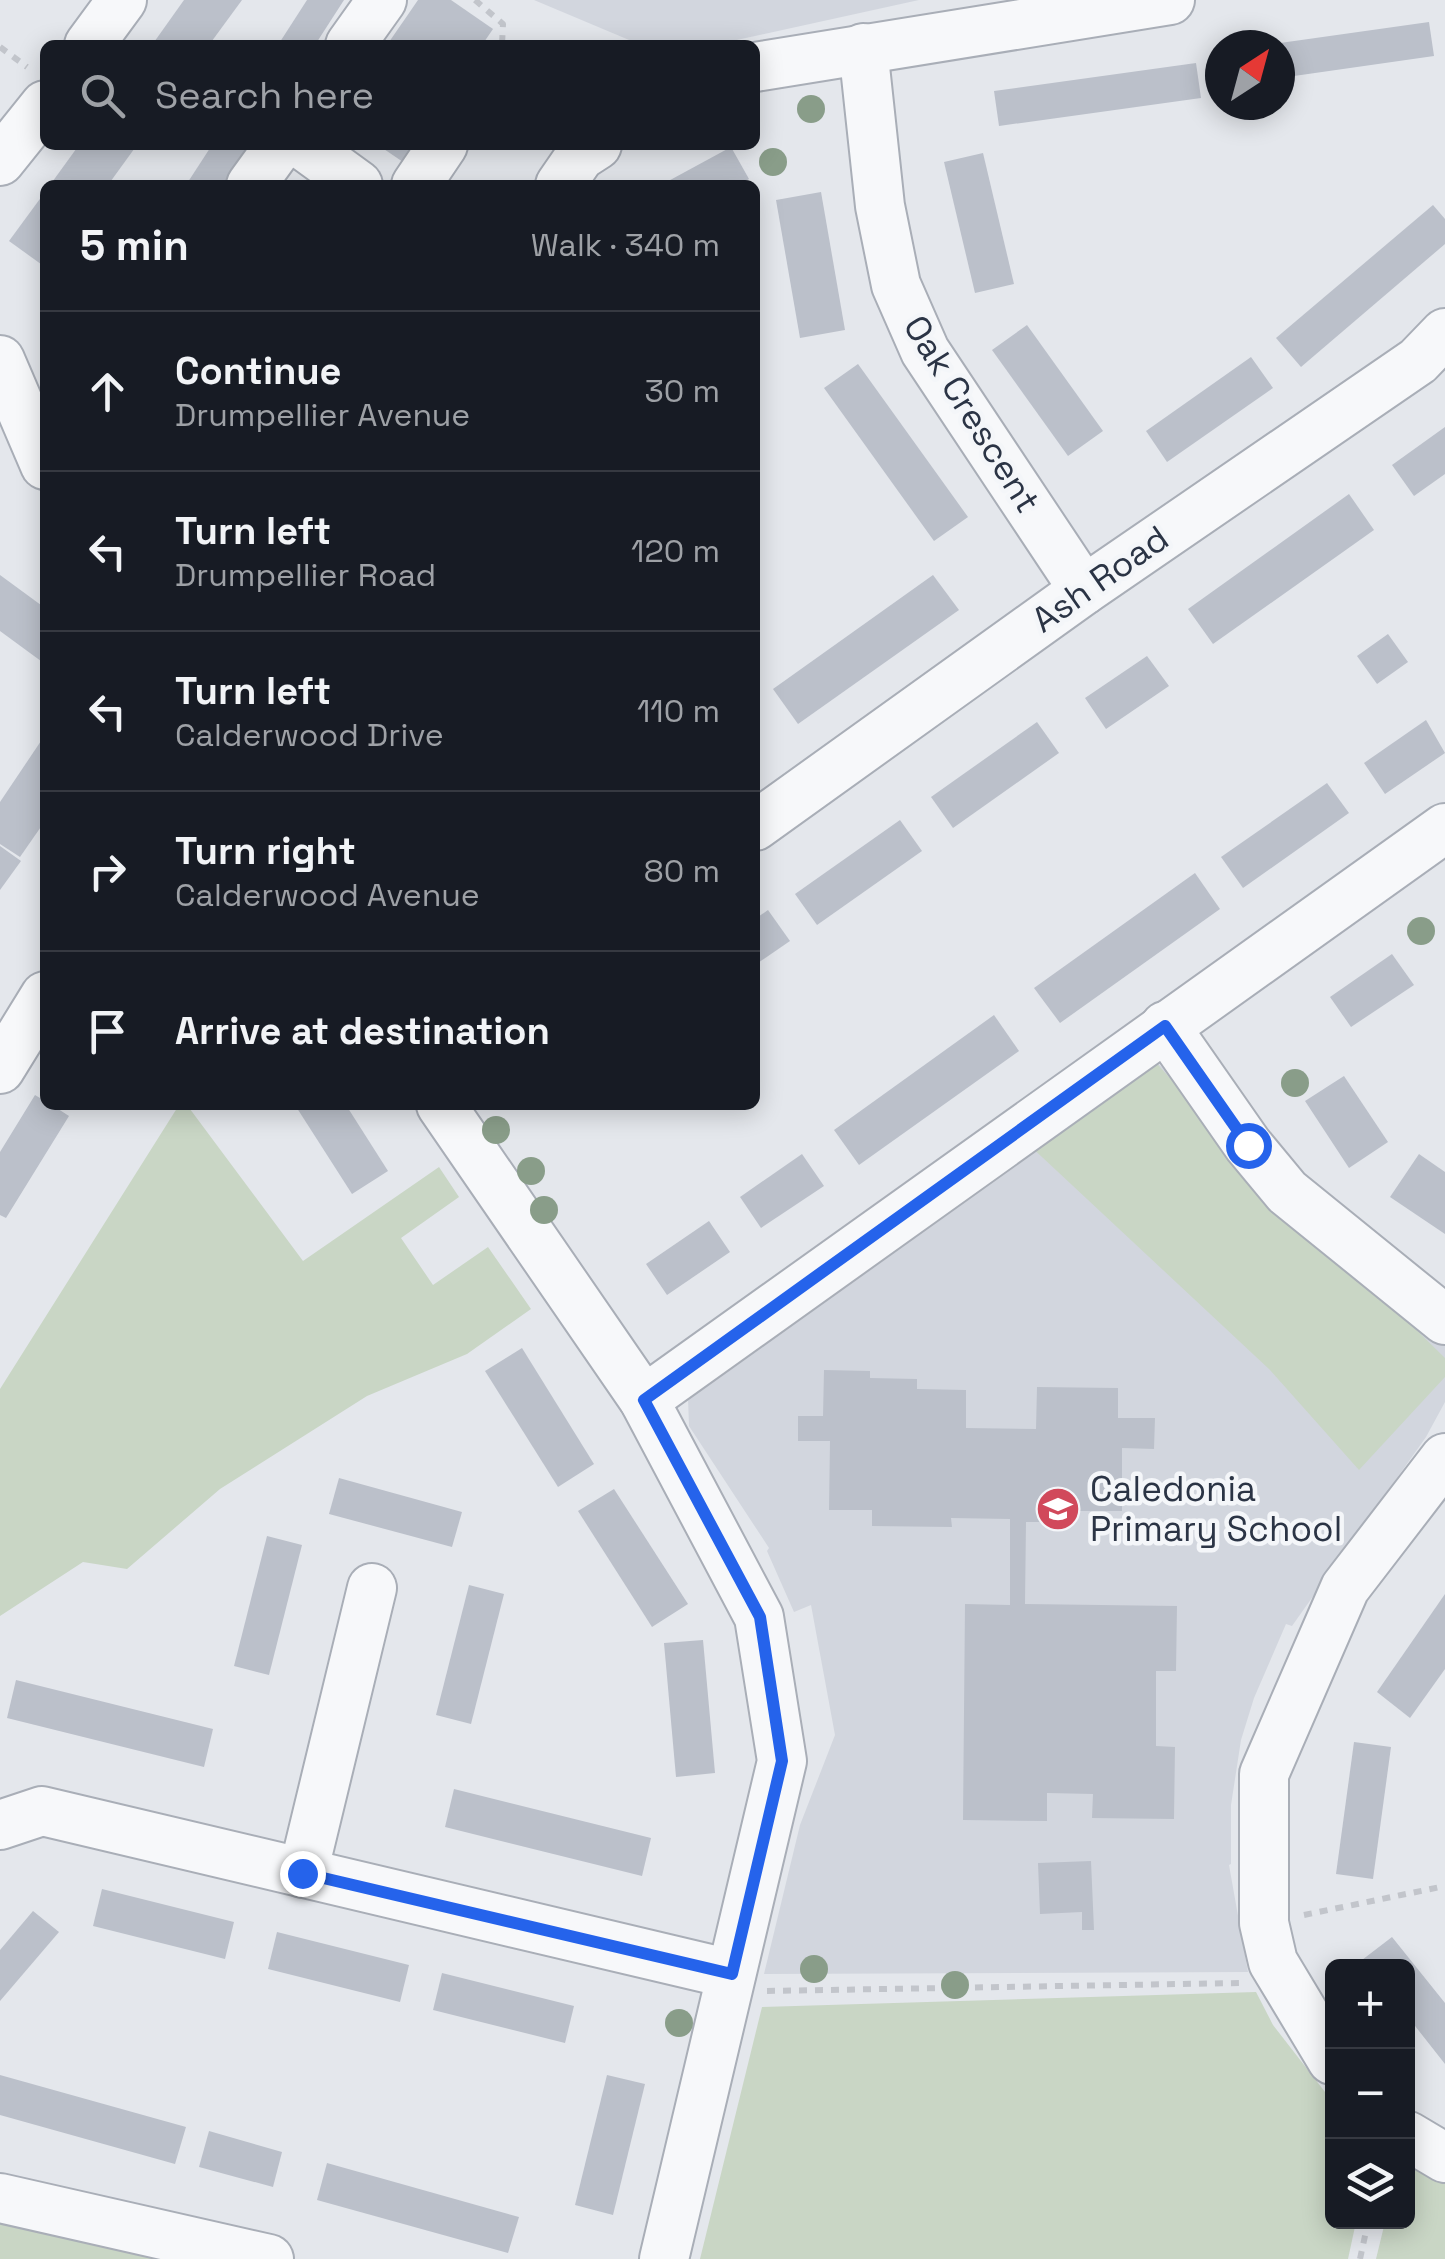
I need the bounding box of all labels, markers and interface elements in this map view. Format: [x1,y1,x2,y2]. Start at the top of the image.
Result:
north arrow [1205,30,1295,120]
search box [40,40,760,150]
icon: search [75,68,130,123]
text: Search here [155,71,374,119]
text: 5 min [80,219,189,272]
text: Walk · 340 m [531,225,720,265]
street label: Oak Crescent [894,307,1050,521]
text: Continue [175,347,341,395]
icon: ahead [80,364,135,419]
text: 30 m [644,371,720,411]
text: Drumpellier Avenue [175,395,470,435]
text: Turn left [175,507,331,555]
street label: Ash Road [1023,516,1177,642]
icon: left [80,524,135,579]
text: 120 m [631,531,720,571]
text: Drumpellier Road [175,555,436,595]
text: Turn left [175,667,331,715]
icon: left [80,684,135,739]
text: 110 m [637,691,720,731]
text: Calderwood Drive [175,715,444,755]
text: Turn right [175,827,356,875]
icon: right [80,844,135,899]
text: 80 m [644,851,720,891]
text: Calderwood Avenue [175,875,480,915]
icon: arrive [80,1004,135,1059]
text: Arrive at destination [175,1007,550,1055]
route start [1226,1123,1272,1169]
place label: Caledonia Primary School [1090,1467,1342,1551]
school or university icon: Caledonia Primary School [1035,1486,1081,1532]
route end [280,1851,326,1897]
map controls [1325,1959,1415,2229]
button: + [1325,1959,1415,2049]
button: − [1325,2049,1415,2139]
button: layers [1325,2139,1415,2229]

